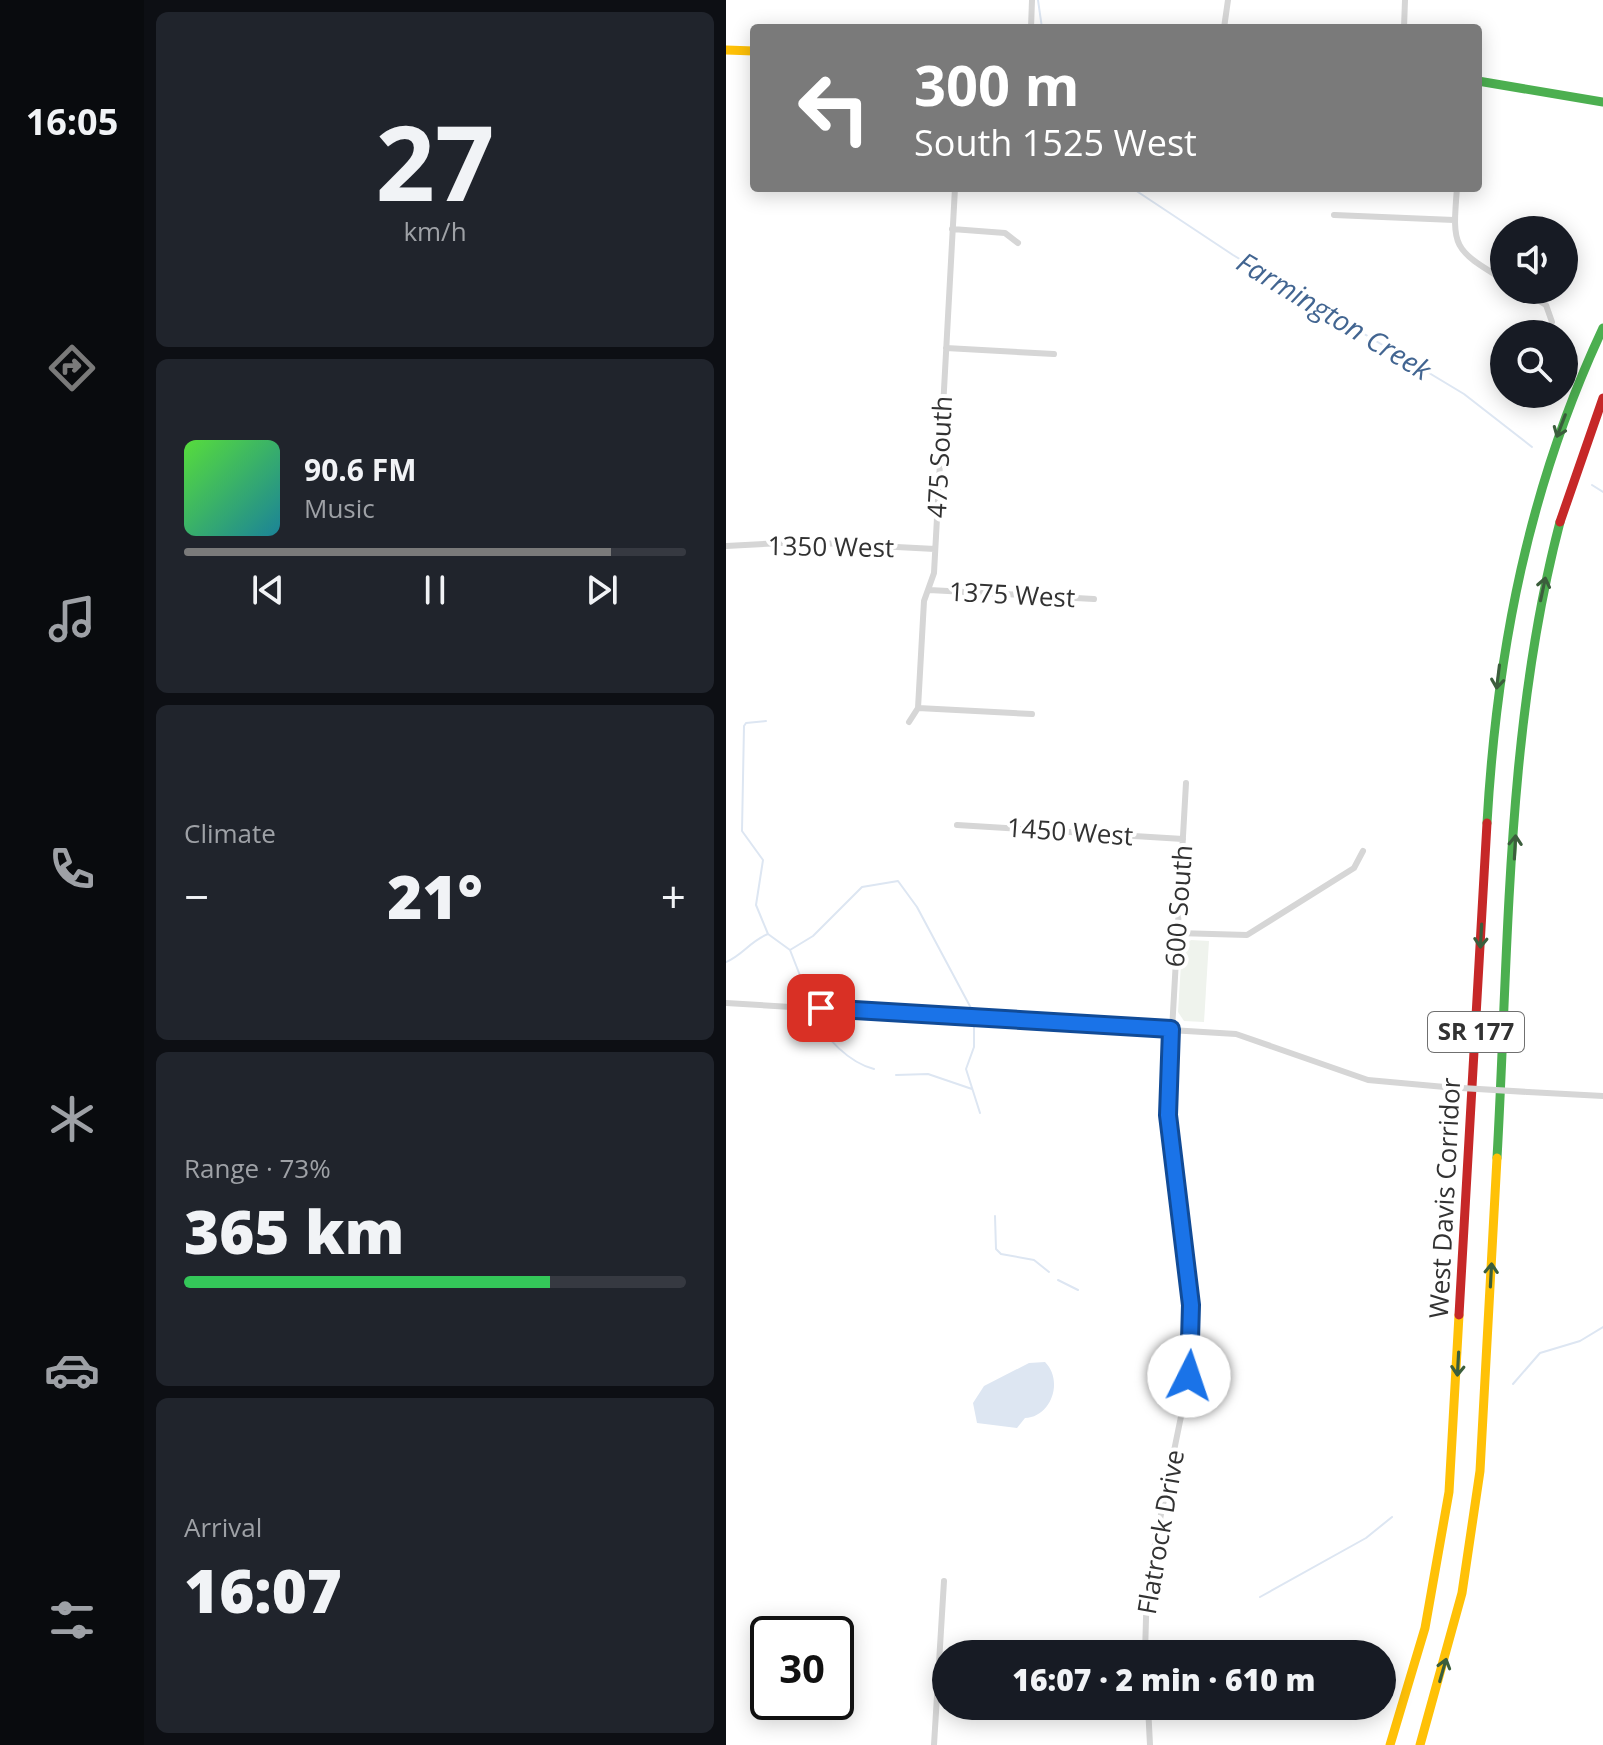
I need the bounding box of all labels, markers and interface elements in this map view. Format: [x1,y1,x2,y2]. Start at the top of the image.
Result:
text: 300 m [914,46,1080,122]
icon: left [782,56,886,160]
text: 27 [376,90,494,231]
text: 16:05 [26,97,118,146]
text: South 1525 West [914,118,1197,167]
text: km/h [403,213,467,249]
map controls [1490,216,1578,408]
button: sound [1490,216,1578,304]
water label: Farmington Creek [1230,242,1440,389]
button: search [1490,320,1578,408]
icon: directions [44,340,100,396]
street label: 475 South [918,395,960,519]
one-way arrow [1553,413,1567,437]
text: 90.6 FM [304,449,417,490]
text: Music [304,490,375,526]
street label: 1350 West [767,527,895,565]
icon: previous [246,568,290,612]
icon: pause [413,568,457,612]
icon: next [580,568,624,612]
street label: 1375 West [948,573,1076,615]
one-way arrow [1536,577,1551,602]
icon: music [44,591,100,647]
one-way arrow [1491,663,1506,690]
street label: 1450 West [1006,809,1134,853]
text: Climate [184,815,276,851]
one-way arrow [1508,834,1523,861]
icon: phone [44,841,100,897]
street label: 600 South [1156,844,1200,968]
text: 21° [387,855,483,937]
text: − [184,866,209,926]
text: + [661,866,686,926]
one-way arrow [1473,923,1488,949]
pin [787,974,855,1042]
icon: arrive [799,986,843,1030]
road number: SR 177 [1428,1012,1524,1052]
street label: West Davis Corridor [1420,1076,1468,1319]
icon: climate [44,1091,100,1147]
text: Range · 73% [184,1150,331,1186]
text: 365 km [184,1190,405,1272]
one-way arrow [1484,1262,1499,1289]
position arrow [1147,1334,1231,1418]
icon: car [44,1342,100,1398]
one-way arrow [1450,1350,1465,1377]
street label: Flatrock Drive [1128,1447,1192,1617]
text: Arrival [184,1509,262,1545]
text: 16:07 [184,1549,342,1631]
icon: filters [44,1592,100,1648]
speed limit sign: 30 [750,1616,854,1720]
one-way arrow [1436,1658,1451,1684]
text: 16:07 · 2 min · 610 m [1012,1659,1316,1700]

